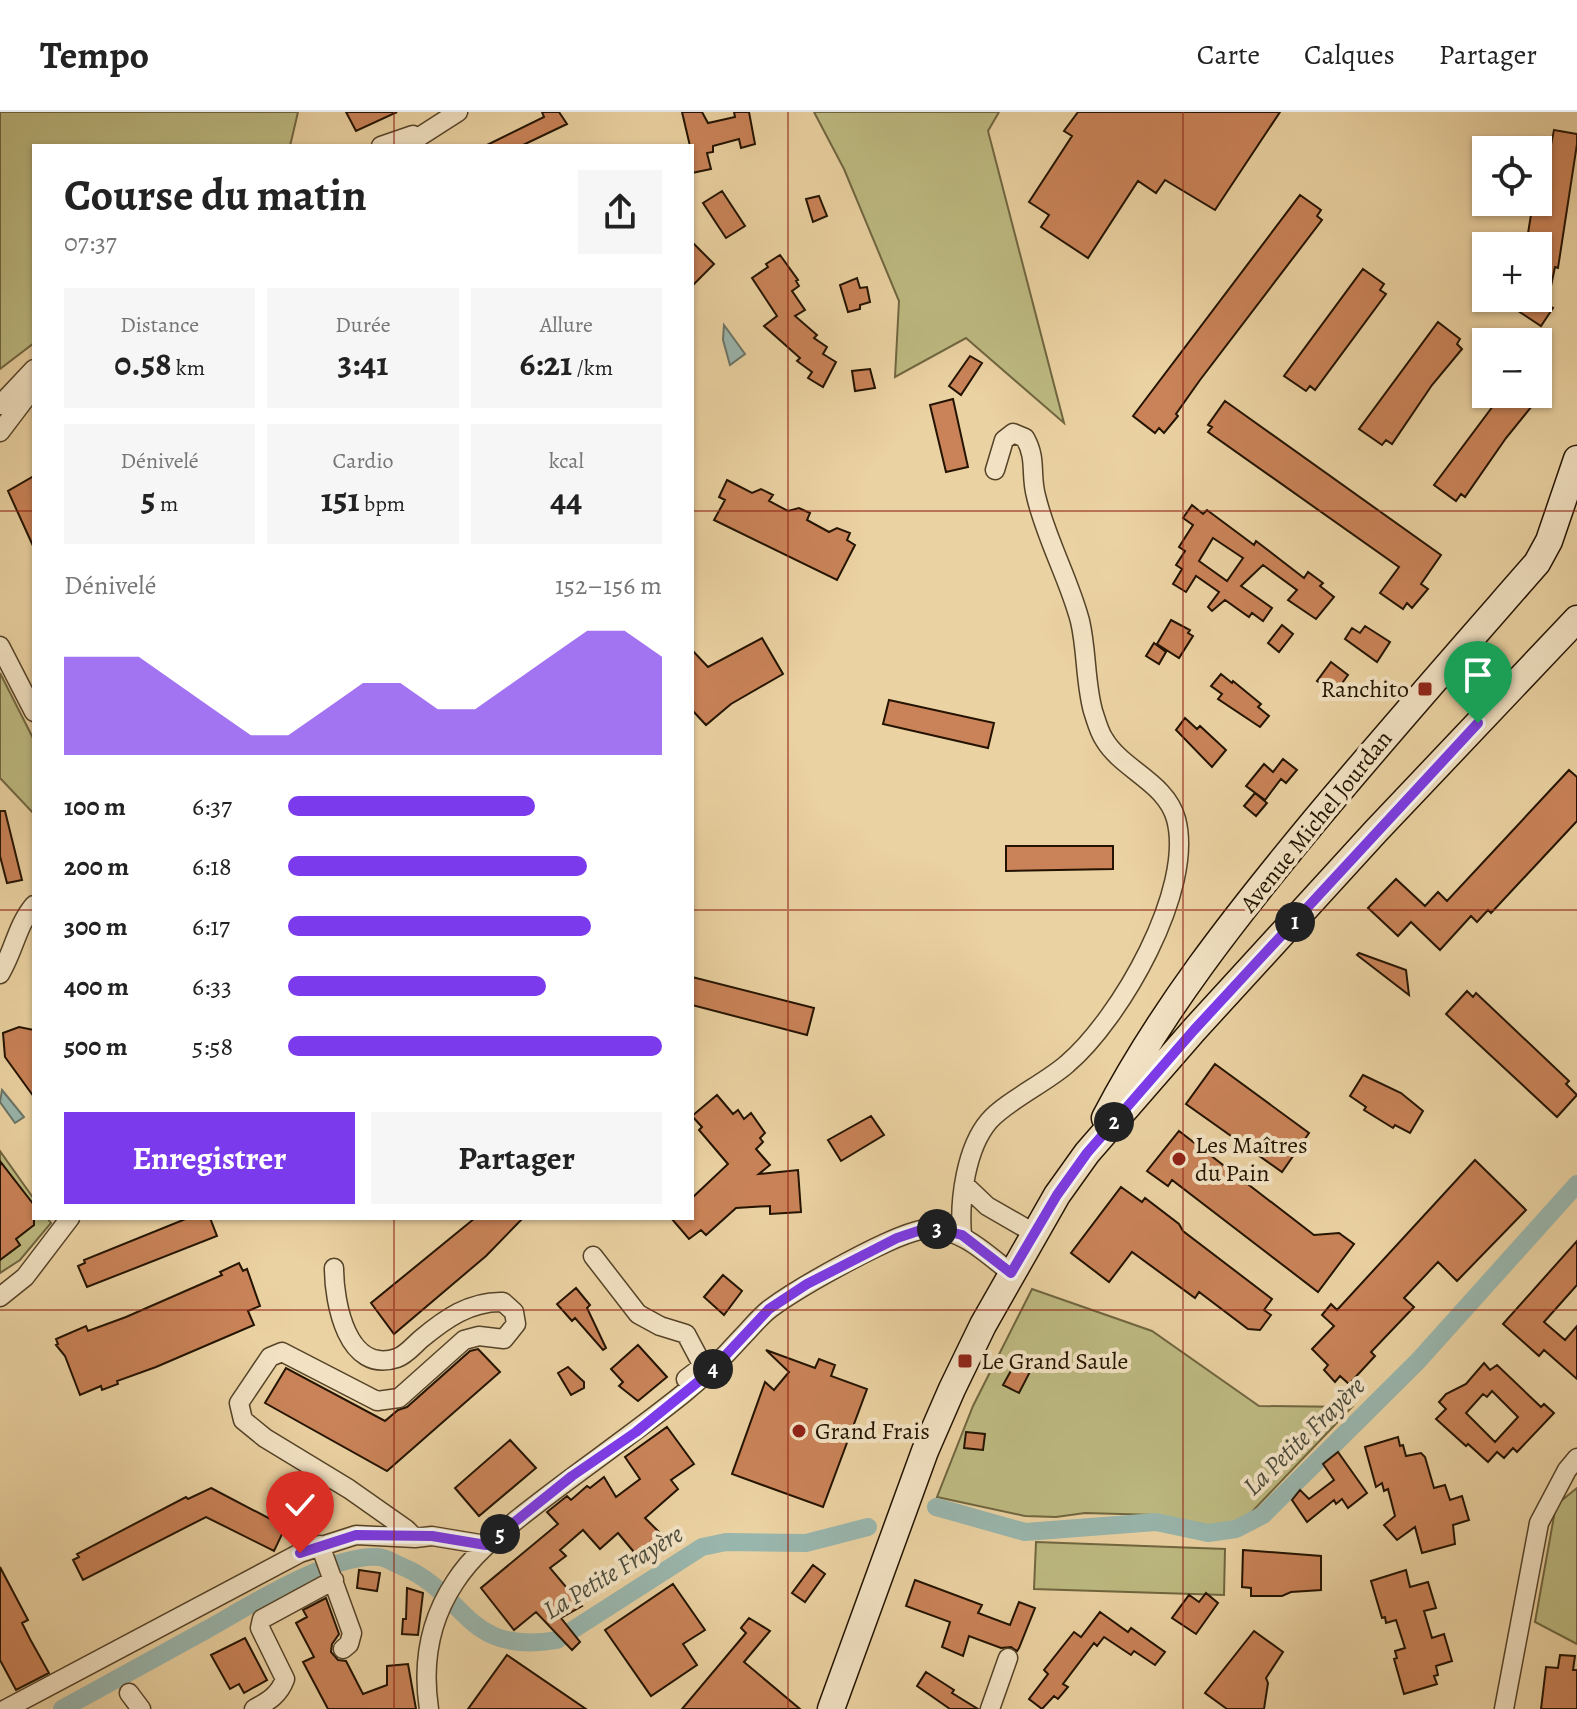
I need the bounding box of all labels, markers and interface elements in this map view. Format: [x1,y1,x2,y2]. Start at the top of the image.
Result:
text: Tempo [40,29,149,81]
text: Carte [1197,36,1260,74]
text: Calques [1304,36,1395,74]
text: Partager [1439,36,1537,74]
map controls [1472,136,1552,408]
button: locate [1472,136,1552,216]
text: Course du matin [64,165,367,225]
button: share [578,170,662,254]
text: 07:37 [64,225,117,260]
button: + [1472,232,1552,312]
text: Distance [120,310,199,340]
text: Durée [335,310,391,340]
text: Allure [540,310,593,340]
button: − [1472,328,1552,408]
text: 0.58 [114,340,172,387]
text: 3:41 [338,340,388,387]
text: 6:21 [520,340,572,387]
text: km [172,353,205,383]
text: /km [572,353,613,383]
text: Dénivelé [121,446,199,476]
text: Cardio [332,446,394,476]
text: kcal [549,446,584,476]
text: 5 [141,476,156,523]
text: 151 [321,476,360,523]
text: 44 [550,476,582,523]
text: m [156,489,178,519]
text: bpm [360,489,405,519]
text: Dénivelé [64,568,156,603]
text: 152–156 m [555,568,662,603]
pin [1444,641,1512,723]
icon: arrive [1456,653,1500,697]
place label: Ranchito [1321,673,1409,705]
marker: Ranchito [1416,680,1434,698]
street label: Avenue Michel Jourdan [1232,723,1399,919]
text: 100 m [64,789,126,824]
text: 6:37 [192,789,232,824]
text: 200 m [64,849,129,884]
text: 6:18 [192,849,232,884]
pin: 1 [1275,902,1315,942]
text: 1 [1291,907,1299,937]
text: 300 m [64,909,128,944]
text: 6:17 [192,909,230,944]
text: 400 m [64,969,129,1004]
text: 6:33 [192,969,232,1004]
text: 500 m [64,1029,128,1064]
text: 5:58 [192,1029,233,1064]
pin: 2 [1094,1102,1134,1142]
text: 2 [1109,1107,1119,1137]
button: Enregistrer [64,1112,355,1204]
button: Partager [371,1112,662,1204]
place label: Les Maîtres du Pain [1195,1129,1308,1189]
marker: Les Maîtres du Pain [1170,1150,1188,1168]
pin: 3 [917,1209,957,1249]
text: 3 [932,1214,942,1244]
place label: Le Grand Saule [981,1345,1128,1377]
pin: 4 [693,1349,733,1389]
marker: Le Grand Saule [956,1352,974,1370]
text: 4 [708,1354,718,1384]
water label: La Petite Frayère [1235,1369,1373,1503]
place label: Grand Frais [815,1415,930,1447]
marker: Grand Frais [790,1422,808,1440]
pin [266,1471,334,1553]
icon: check [278,1483,322,1527]
pin: 5 [480,1514,520,1554]
water label: La Petite Frayère [537,1516,689,1628]
text: 5 [495,1519,505,1549]

